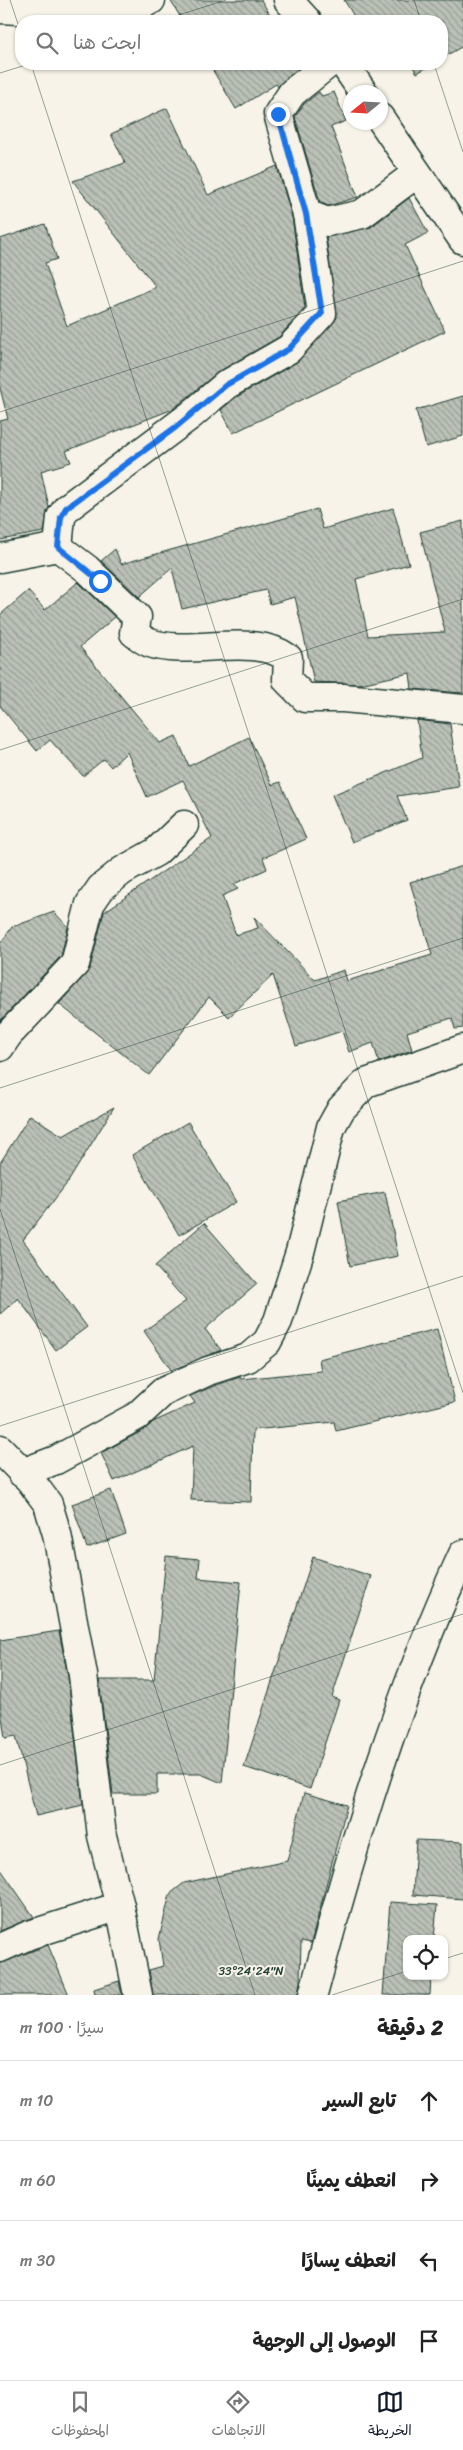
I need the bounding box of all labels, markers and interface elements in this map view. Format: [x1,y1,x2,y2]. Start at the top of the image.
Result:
search box [15,15,448,70]
text: ابحث هنا [73,26,141,59]
icon: search [33,29,61,57]
north arrow [343,85,388,130]
route end [267,103,290,126]
route start [89,570,112,593]
map controls [403,1935,448,1980]
button: locate [403,1935,448,1980]
text: 33°24'24"N [219,1960,284,1982]
text: 2 دقيقة [377,2009,443,2047]
text: سيرًا · 100 m [20,2013,104,2042]
text: تابع السير [323,2084,396,2117]
text: 10 m [20,2086,53,2115]
icon: ahead [415,2087,443,2115]
text: انعطف يمينًا [306,2164,396,2197]
text: 60 m [20,2166,56,2195]
icon: right [415,2167,443,2195]
text: انعطف يسارًا [301,2244,396,2277]
text: 30 m [20,2246,55,2275]
icon: left [415,2247,443,2275]
text: الوصول إلى الوجهة [253,2324,396,2357]
icon: arrive [415,2327,443,2355]
tab: المحفوظات [51,2388,109,2443]
tab: الاتجاهات [211,2388,266,2443]
tab: الخريطة [368,2388,412,2443]

